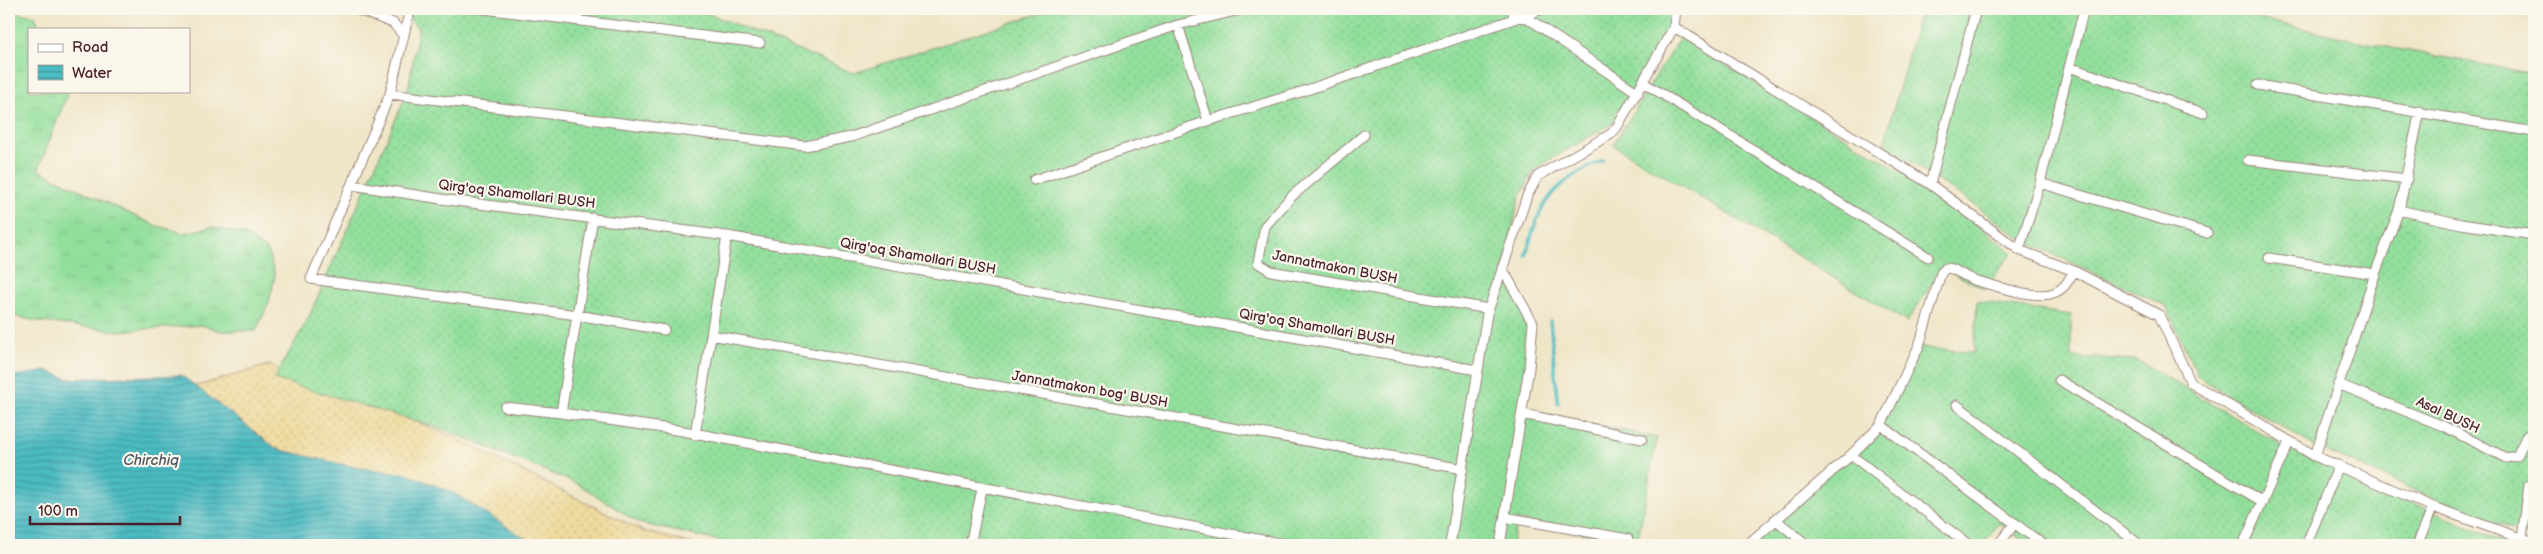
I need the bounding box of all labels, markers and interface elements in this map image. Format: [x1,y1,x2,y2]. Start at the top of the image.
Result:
legend [28,28,190,92]
text: Road [72,38,108,57]
text: Water [72,64,112,83]
street label: Qirg'oq Shamollari BUSH [438,176,596,212]
street label: Qirg'oq Shamollari BUSH [839,234,997,278]
street label: Jannatmakon BUSH [1271,247,1399,287]
street label: Qirg'oq Shamollari BUSH [1238,305,1396,349]
street label: Jannatmakon bog' BUSH [1011,367,1169,411]
street label: Asal BUSH [2413,393,2483,437]
water label: Chirchiq [123,451,179,470]
scale bar [30,494,180,526]
text: 100 m [38,502,78,521]

